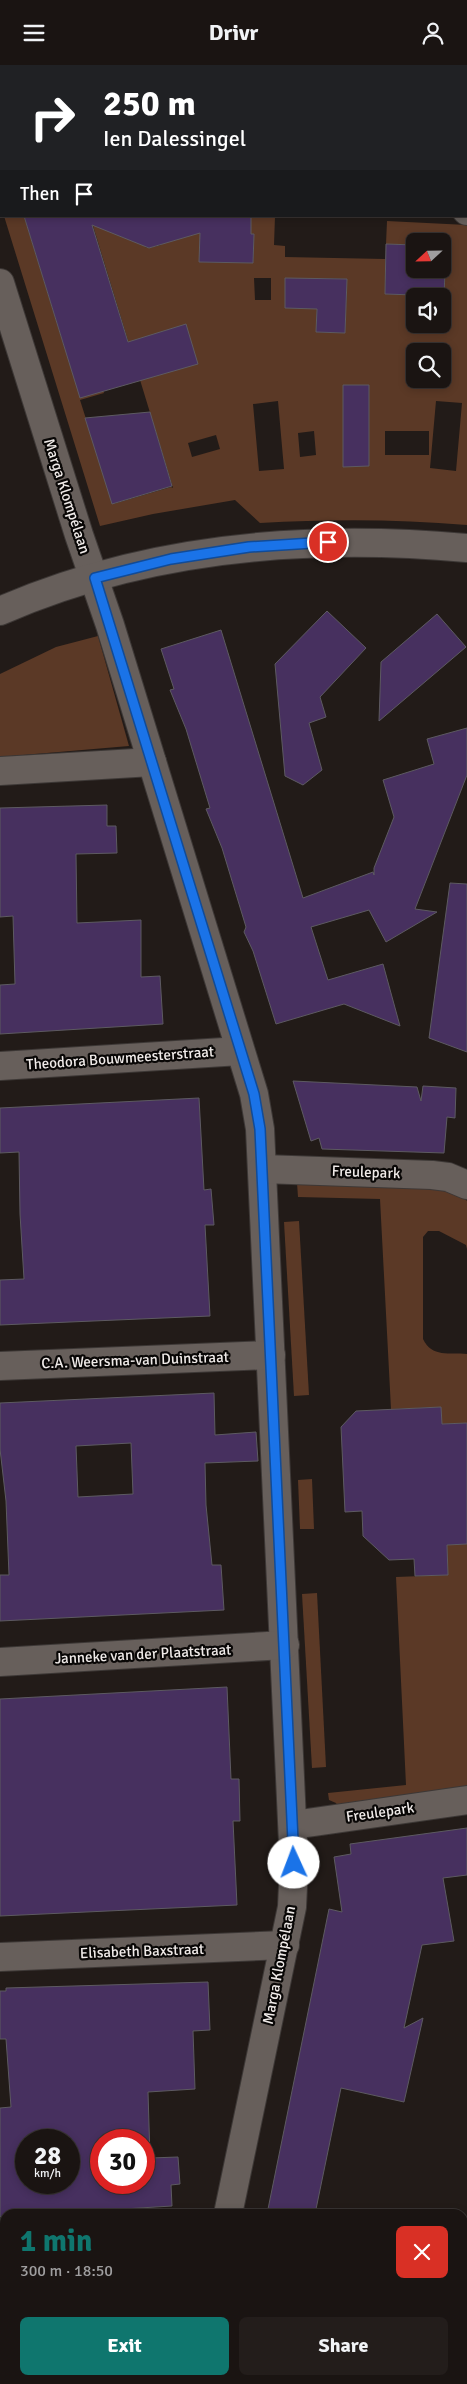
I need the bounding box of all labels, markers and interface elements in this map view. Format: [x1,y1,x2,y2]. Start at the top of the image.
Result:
icon: menu [20,19,48,47]
text: Drivr [209,19,258,46]
icon: person [419,19,447,47]
text: 250 m [103,82,196,125]
icon: right [20,85,85,150]
text: Ien Dalessingel [103,125,246,152]
icon: arrive [70,180,98,208]
text: Then [20,182,60,206]
north arrow [406,233,451,277]
map controls [406,233,451,388]
button: sound [406,288,451,333]
button: search [406,343,451,388]
street label: Marga Klompélaan [40,436,94,556]
pin [307,521,349,563]
icon: arrive [314,528,342,556]
street label: Theodora Bouwmeesterstraat [26,1042,214,1074]
street label: Freulepark [331,1162,401,1182]
street label: C.A. Weersma-van Duinstraat [41,1348,229,1372]
street label: Janneke van der Plaatstraat [54,1640,232,1668]
street label: Freulepark [345,1798,416,1826]
position arrow [267,1836,319,1888]
street label: Marga Klompélaan [259,1904,299,2026]
street label: Elisabeth Baxstraat [80,1940,204,1962]
speed limit sign: 30 [90,2129,155,2194]
text: 28 [34,2140,61,2171]
text: km/h [34,2166,61,2181]
text: 1 min [20,2223,92,2260]
button: close [396,2226,448,2278]
text: 300 m · 18:50 [20,2261,113,2281]
button: Exit [20,2317,229,2375]
button: Share [239,2317,448,2375]

